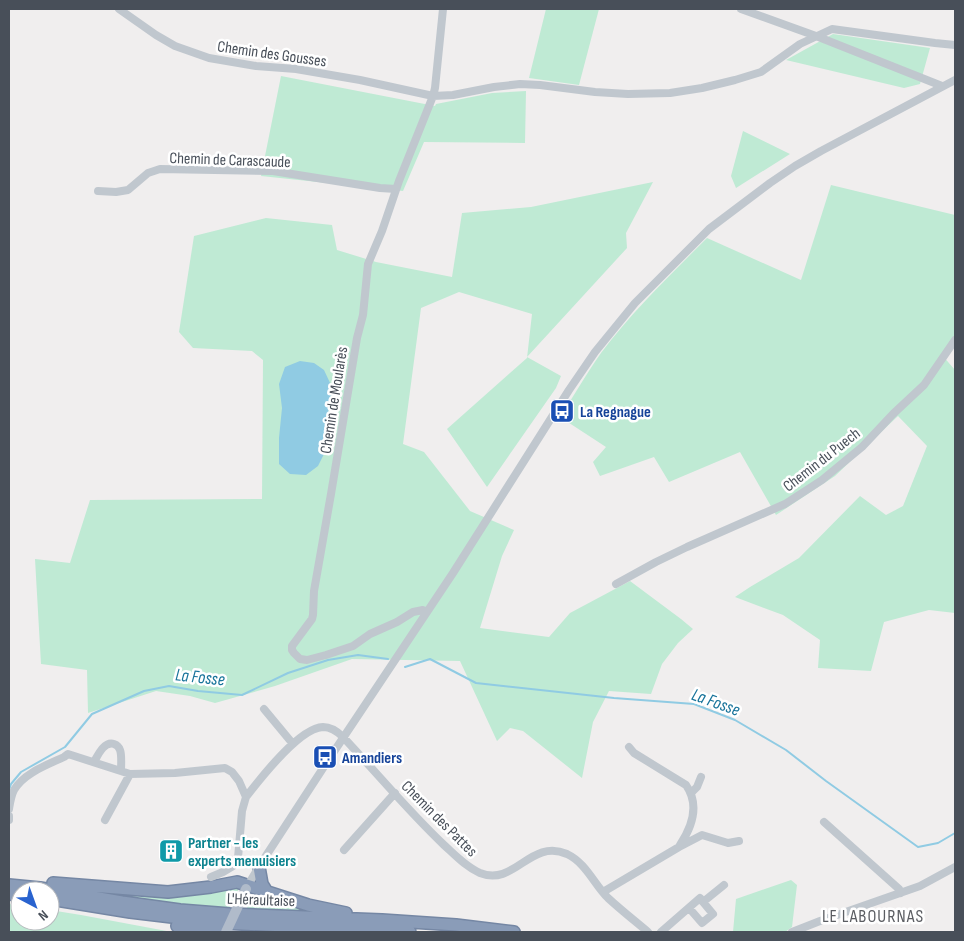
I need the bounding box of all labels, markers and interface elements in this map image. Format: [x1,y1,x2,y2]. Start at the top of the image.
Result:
street label: Chemin des Gousses [216,37,328,72]
street label: Chemin de Carascaude [169,149,291,172]
street label: Chemin de Moularès [317,345,352,455]
bus stop icon: La Regnague [549,398,575,424]
place label: La Regnague [580,403,651,422]
street label: Chemin du Puech [780,424,864,496]
water label: La Fosse [174,664,226,691]
water label: La Fosse [689,684,743,721]
bus stop icon: Amandiers [312,744,338,770]
place label: Amandiers [341,749,402,768]
street label: Chemin des Pattes [397,777,481,861]
place label: Partner - les experts menuisiers [188,834,296,871]
building icon: Partner - les experts menuisiers [158,838,184,864]
north arrow [10,881,60,931]
street label: L'Héraultaise [226,890,295,911]
district label: LE LABOURNAS [822,906,924,927]
text: N [35,907,52,924]

